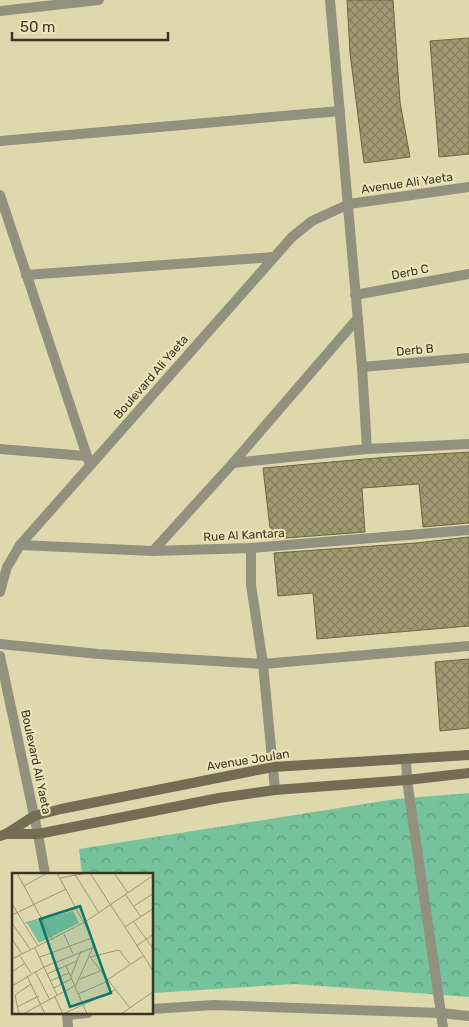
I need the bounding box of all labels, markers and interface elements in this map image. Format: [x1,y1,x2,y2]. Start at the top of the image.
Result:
scale bar [12,10,169,42]
text: 50 m [20,18,55,36]
street label: Avenue Ali Yaeta [360,170,454,196]
street label: Derb C [390,262,430,282]
street label: Boulevard Ali Yaeta [111,332,191,422]
street label: Derb B [396,341,434,359]
street label: Rue Al Kantara [203,526,285,544]
street label: Boulevard Ali Yaeta [18,708,54,816]
street label: Avenue Joulan [206,747,290,773]
inset map [12,873,154,1014]

